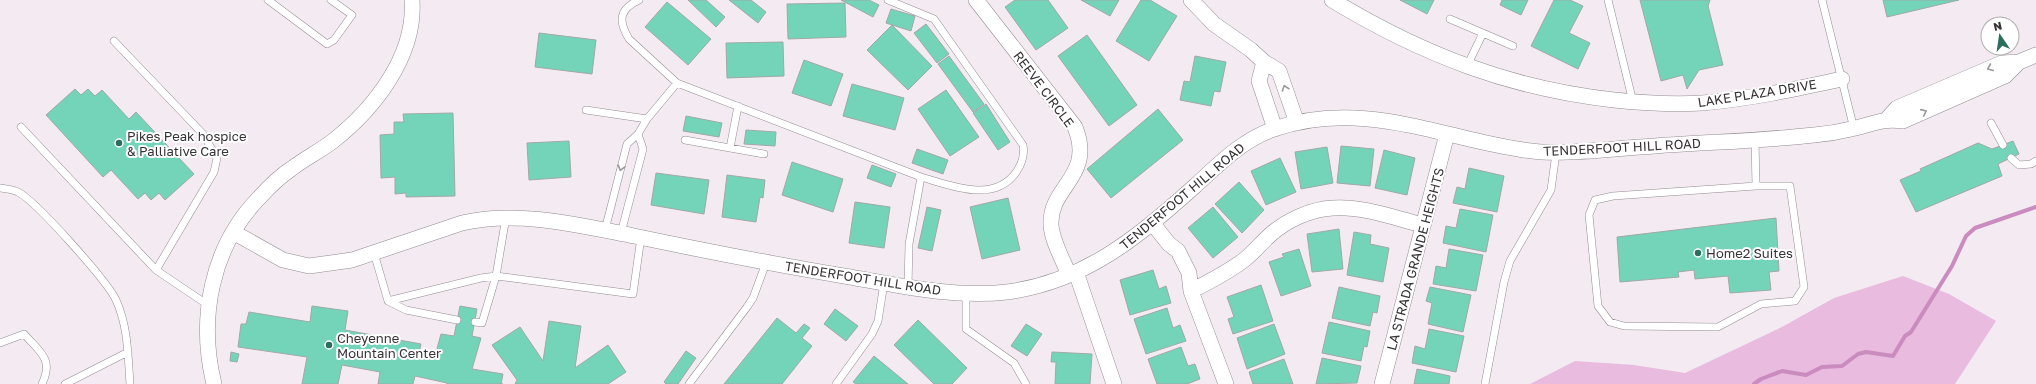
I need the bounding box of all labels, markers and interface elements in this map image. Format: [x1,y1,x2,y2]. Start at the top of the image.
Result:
north arrow [1980,16,2020,56]
text: N [1992,18,2003,33]
street label: REEVE CIRCLE [1010,48,1078,130]
one-way arrow [1987,63,1995,71]
street label: LAKE PLAZA DRIVE [1696,76,1818,110]
one-way arrow [1282,85,1290,92]
one-way arrow [1919,109,1927,117]
place label: Pikes Peak hospice & Palliative Care [127,128,246,159]
street label: TENDERFOOT HILL ROAD [1543,135,1701,159]
marker: Pikes Peak hospice & Palliative Care [114,138,124,148]
street label: TENDERFOOT HILL ROAD [1116,139,1248,253]
one-way arrow [617,164,626,171]
street label: LA STRADA GRANDE HEIGHTS [1383,166,1447,352]
place label: Home2 Suites [1706,245,1793,261]
marker: Home2 Suites [1693,248,1703,258]
street label: TENDERFOOT HILL ROAD [784,258,942,298]
place label: Cheyenne Mountain Center [337,330,441,361]
marker: Cheyenne Mountain Center [324,340,334,350]

